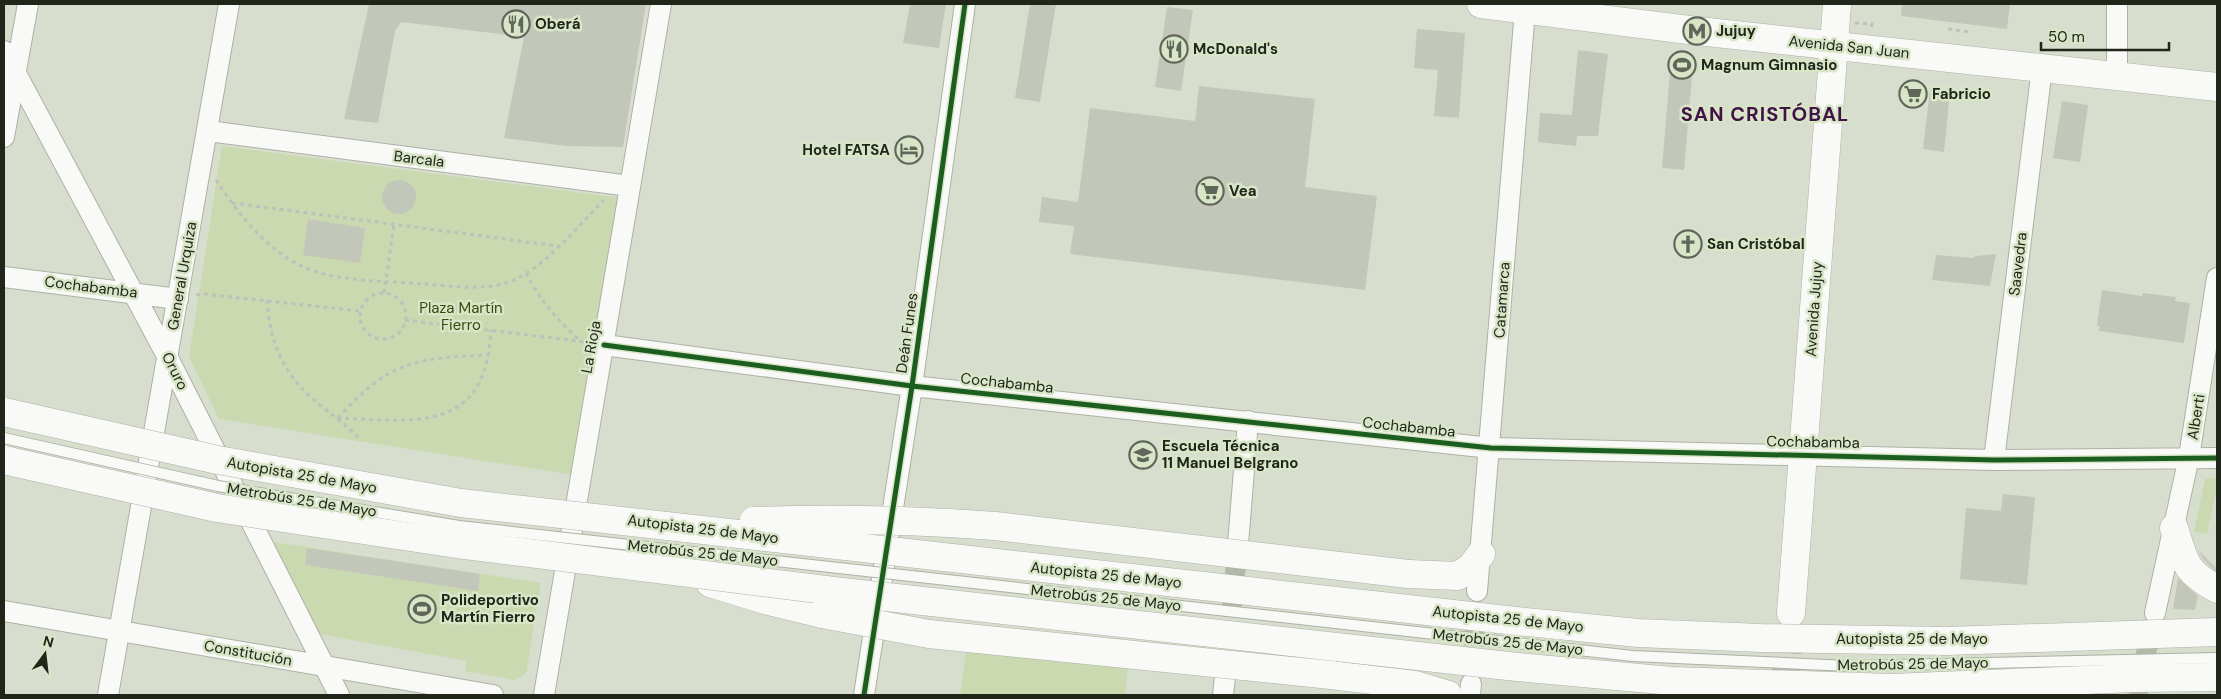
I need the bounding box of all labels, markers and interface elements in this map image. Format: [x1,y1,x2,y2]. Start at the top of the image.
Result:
restaurant icon: Oberá [501,9,531,39]
place label: Oberá [535,14,581,34]
metro station icon: Jujuy [1682,16,1712,46]
scale bar [2041,20,2168,52]
place label: Jujuy [1716,21,1756,41]
text: 50 m [2048,27,2085,47]
street label: Avenida San Juan [1788,31,1910,63]
restaurant icon: McDonald's [1159,34,1189,64]
place label: McDonald's [1193,39,1278,59]
sports icon: Magnum Gimnasio [1667,50,1697,80]
place label: Magnum Gimnasio [1701,55,1837,75]
supermarket icon: Fabricio [1898,79,1928,109]
place label: Fabricio [1932,84,1991,104]
district label: SAN CRISTÓBAL [1681,101,1849,127]
hotel icon: Hotel FATSA [894,135,924,165]
place label: Hotel FATSA [802,140,890,160]
street label: Barcala [393,146,445,172]
supermarket icon: Vea [1195,176,1225,206]
place label: Vea [1229,181,1257,201]
street label: General Urquiza [163,220,201,332]
church icon: San Cristóbal [1673,229,1703,259]
street label: Saavedra [2004,231,2032,297]
place label: San Cristóbal [1707,234,1805,254]
street label: Avenida Jujuy [1801,260,1827,357]
street label: Catamarca [1489,261,1515,339]
street label: Cochabamba [43,271,139,303]
street label: Deán Funes [891,292,923,374]
park label: Plaza Martín Fierro [419,298,503,335]
street label: La Rioja [577,319,605,375]
street label: Oruro [157,349,193,393]
street label: Cochabamba [959,368,1055,398]
street label: Alberti [2183,393,2209,441]
street label: Cochabamba [1361,412,1457,442]
street label: Cochabamba [1766,431,1860,453]
place label: Escuela Técnica 11 Manuel Belgrano [1162,436,1298,473]
school or university icon: Escuela Técnica 11 Manuel Belgrano [1128,440,1158,470]
street label: Autopista 25 de Mayo [225,452,379,498]
street label: Metrobús 25 de Mayo [226,478,378,522]
street label: Autopista 25 de Mayo [626,510,780,548]
street label: Metrobús 25 de Mayo [627,535,779,571]
street label: Autopista 25 de Mayo [1029,557,1183,593]
street label: Metrobús 25 de Mayo [1030,580,1182,616]
place label: Polideportivo Martín Fierro [441,590,539,627]
sports icon: Polideportivo Martín Fierro [407,594,437,624]
street label: Autopista 25 de Mayo [1431,601,1585,637]
street label: Metrobús 25 de Mayo [1432,624,1584,660]
north arrow [20,629,70,679]
street label: Autopista 25 de Mayo [1836,629,1988,649]
text: N [41,631,56,651]
street label: Constitución [202,635,294,671]
street label: Metrobús 25 de Mayo [1837,653,1989,675]

